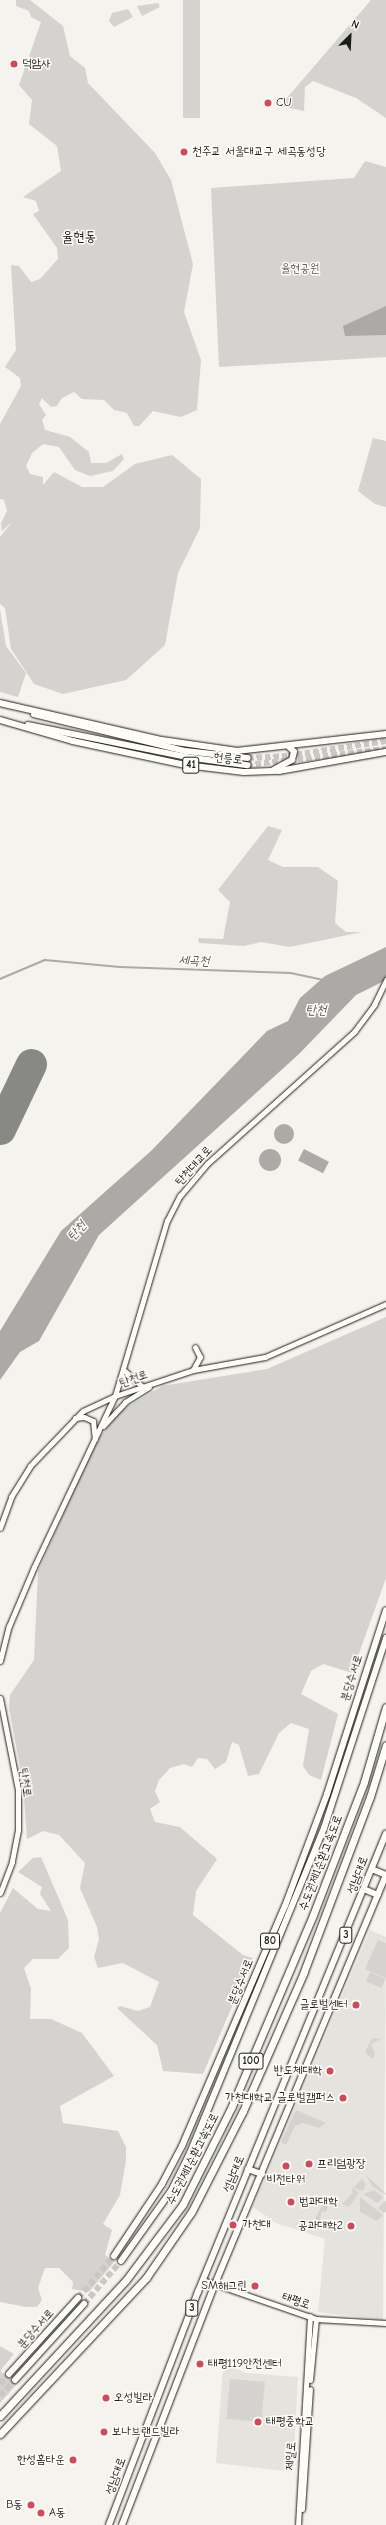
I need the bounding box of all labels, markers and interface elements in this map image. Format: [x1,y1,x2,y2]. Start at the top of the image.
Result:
north arrow [330,16,370,56]
text: N [349,17,361,32]
place label: 덕암사 [22,57,51,71]
marker: 덕암사 [9,59,19,69]
place label: CU [276,96,292,110]
marker: CU [263,98,273,108]
place label: 천주교 서울대교구 세곡동성당 [192,145,326,159]
marker: 천주교 서울대교구 세곡동성당 [179,147,189,157]
district label: 율현동 [62,229,96,245]
park label: 율현공원 [281,262,319,276]
street label: 헌릉로 [213,750,243,768]
road number: 41 [182,756,200,774]
water label: 세곡천 [178,953,210,969]
water label: 탄천 [306,1002,326,1018]
street label: 탄천대교로 [172,1143,216,1189]
water label: 탄천 [64,1218,90,1244]
street label: 탄천로 [118,1367,150,1391]
street label: 분당수서로 [338,1653,366,1703]
street label: 탄천로 [16,1768,34,1798]
street label: 수도권제1순환고속도로 [296,1813,346,1913]
street label: 성남대로 [344,1854,372,1896]
road number: 3 [339,1926,353,1944]
road number: 80 [260,1932,280,1950]
street label: 분당수서로 [225,1957,257,2007]
place label: 글로벌센터 [300,1998,348,2012]
marker: 글로벌센터 [351,2000,361,2010]
road number: 100 [238,2052,264,2070]
place label: 반도체대학 [274,2064,322,2078]
marker: 반도체대학 [325,2066,335,2076]
place label: 가천대학교 글로벌캠퍼스 [225,2091,335,2105]
marker: 가천대학교 글로벌캠퍼스 [338,2093,348,2103]
street label: 수도권제1순환고속도로 [164,2111,222,2207]
street label: 성남대로 [220,2153,248,2195]
place label: 프리덤광장 [317,2157,365,2171]
marker: 프리덤광장 [304,2159,314,2169]
marker: 비전타워 [281,2161,291,2171]
place label: 비전타워 [267,2173,305,2187]
place label: 법과대학 [299,2195,338,2209]
marker: 법과대학 [286,2197,296,2207]
place label: 가천대 [242,2218,271,2232]
marker: 가천대 [227,2219,239,2231]
place label: 공과대학2 [298,2219,343,2233]
marker: 공과대학2 [346,2221,356,2231]
place label: SM해그린 [201,2279,247,2293]
marker: SM해그린 [250,2281,260,2291]
street label: 태평로 [280,2289,312,2313]
road number: 3 [185,2299,199,2317]
street label: 분당수서로 [14,2306,58,2352]
place label: 태평119안전센터 [208,2357,282,2371]
marker: 태평119안전센터 [195,2359,205,2369]
place label: 오성빌라 [114,2391,153,2405]
marker: 오성빌라 [101,2393,111,2403]
place label: 태평중학교 [266,2415,314,2429]
marker: 태평중학교 [253,2417,263,2427]
place label: 보나브랜드빌라 [112,2425,180,2439]
marker: 보나브랜드빌라 [99,2427,109,2437]
street label: 제일로 [283,2441,299,2471]
place label: 한성홈타운 [17,2453,65,2467]
marker: 한성홈타운 [68,2455,78,2465]
street label: 성남대로 [103,2455,129,2497]
place label: B동 [6,2498,23,2512]
marker: B동 [26,2500,36,2510]
place label: A동 [49,2506,66,2520]
marker: A동 [36,2508,46,2518]

